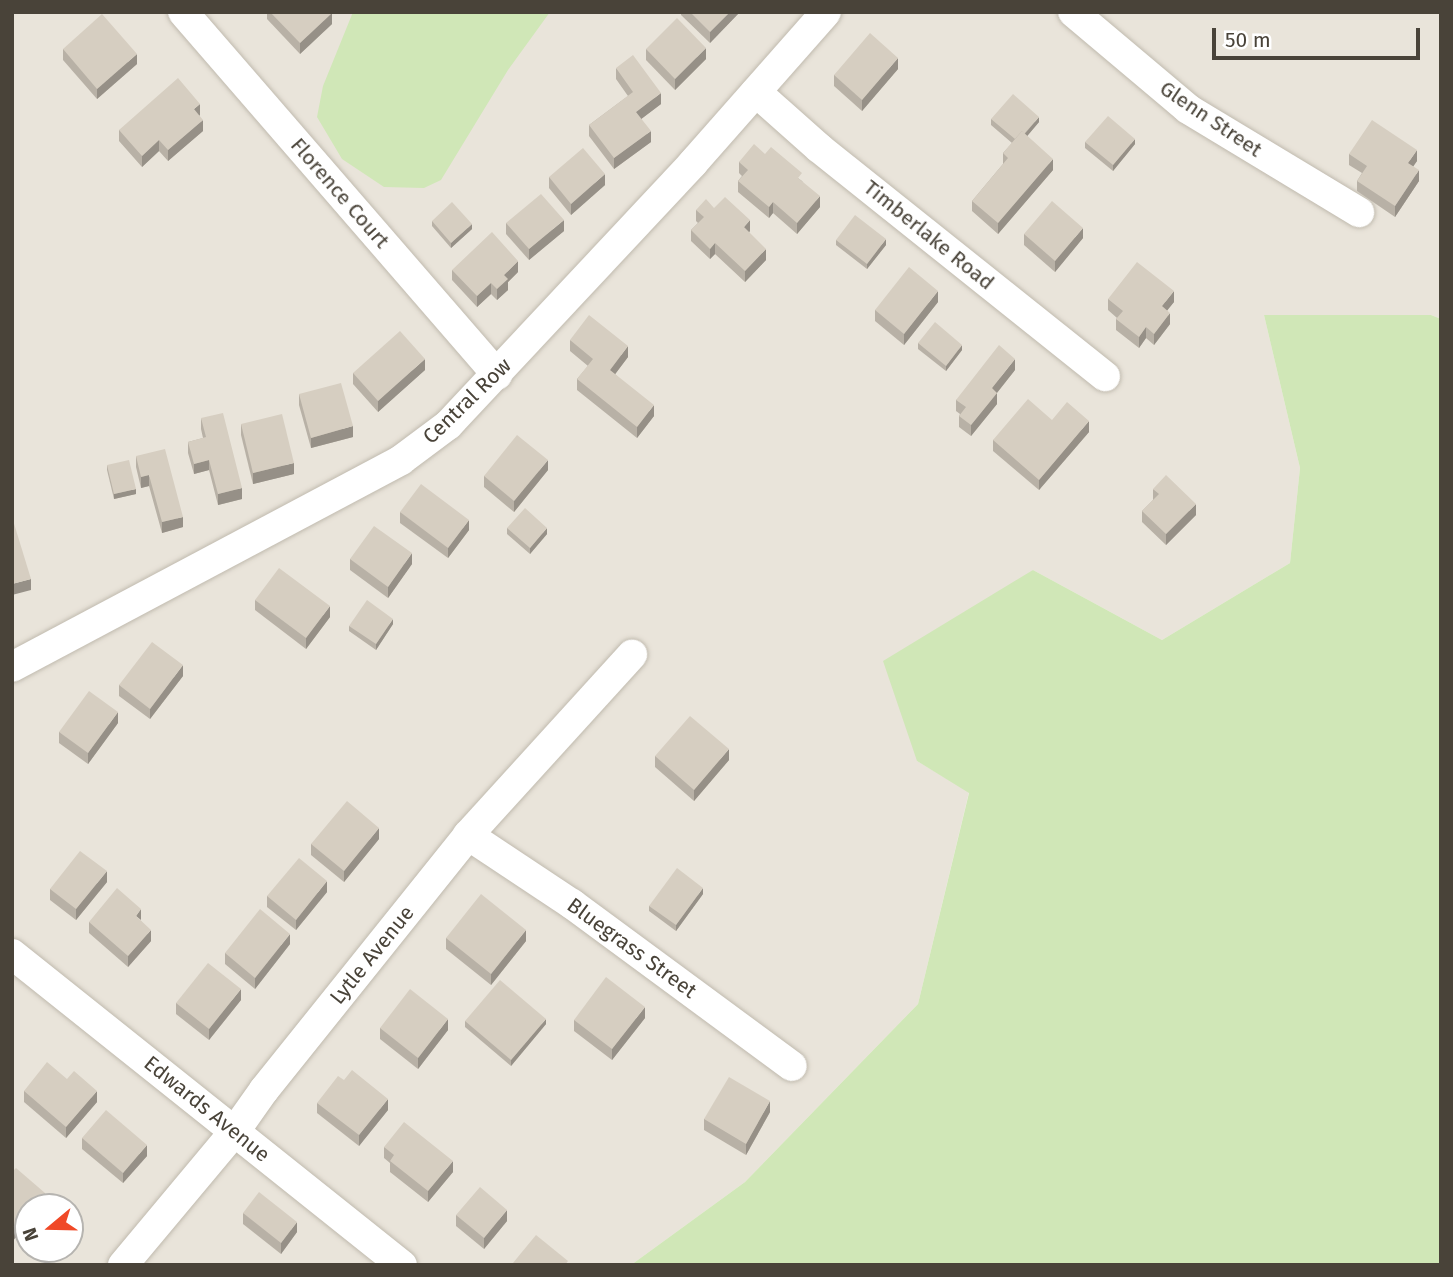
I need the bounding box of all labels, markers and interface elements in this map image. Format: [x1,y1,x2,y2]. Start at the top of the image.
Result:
scale bar [1215,14,1423,58]
text: 50 m [1225,27,1271,53]
street label: Glenn Street [1155,76,1267,162]
street label: Florence Court [285,133,395,253]
street label: Timberlake Road [859,175,999,295]
street label: Central Row [418,353,516,449]
street label: Bluegrass Street [562,893,702,1003]
street label: Lytle Avenue [325,901,419,1009]
street label: Edwards Avenue [139,1051,275,1167]
north arrow [14,1193,84,1263]
text: N [18,1225,43,1244]

